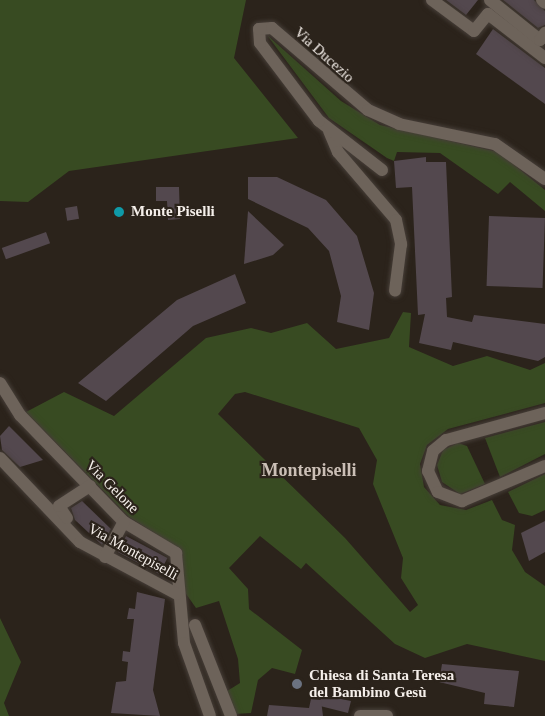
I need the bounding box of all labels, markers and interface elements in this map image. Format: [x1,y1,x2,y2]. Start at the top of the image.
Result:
street label: Via Ducezio [290,23,358,87]
place label: Monte Piselli [131,203,215,221]
marker: Monte Piselli [112,205,126,219]
street label: Via Gelone [82,457,142,517]
district label: Montepiselli [262,459,356,481]
street label: Via Montepiselli [85,520,181,584]
place label: Chiesa di Santa Teresa del Bambino Gesù [309,666,454,701]
marker: Chiesa di Santa Teresa del Bambino Gesù [290,677,304,691]

